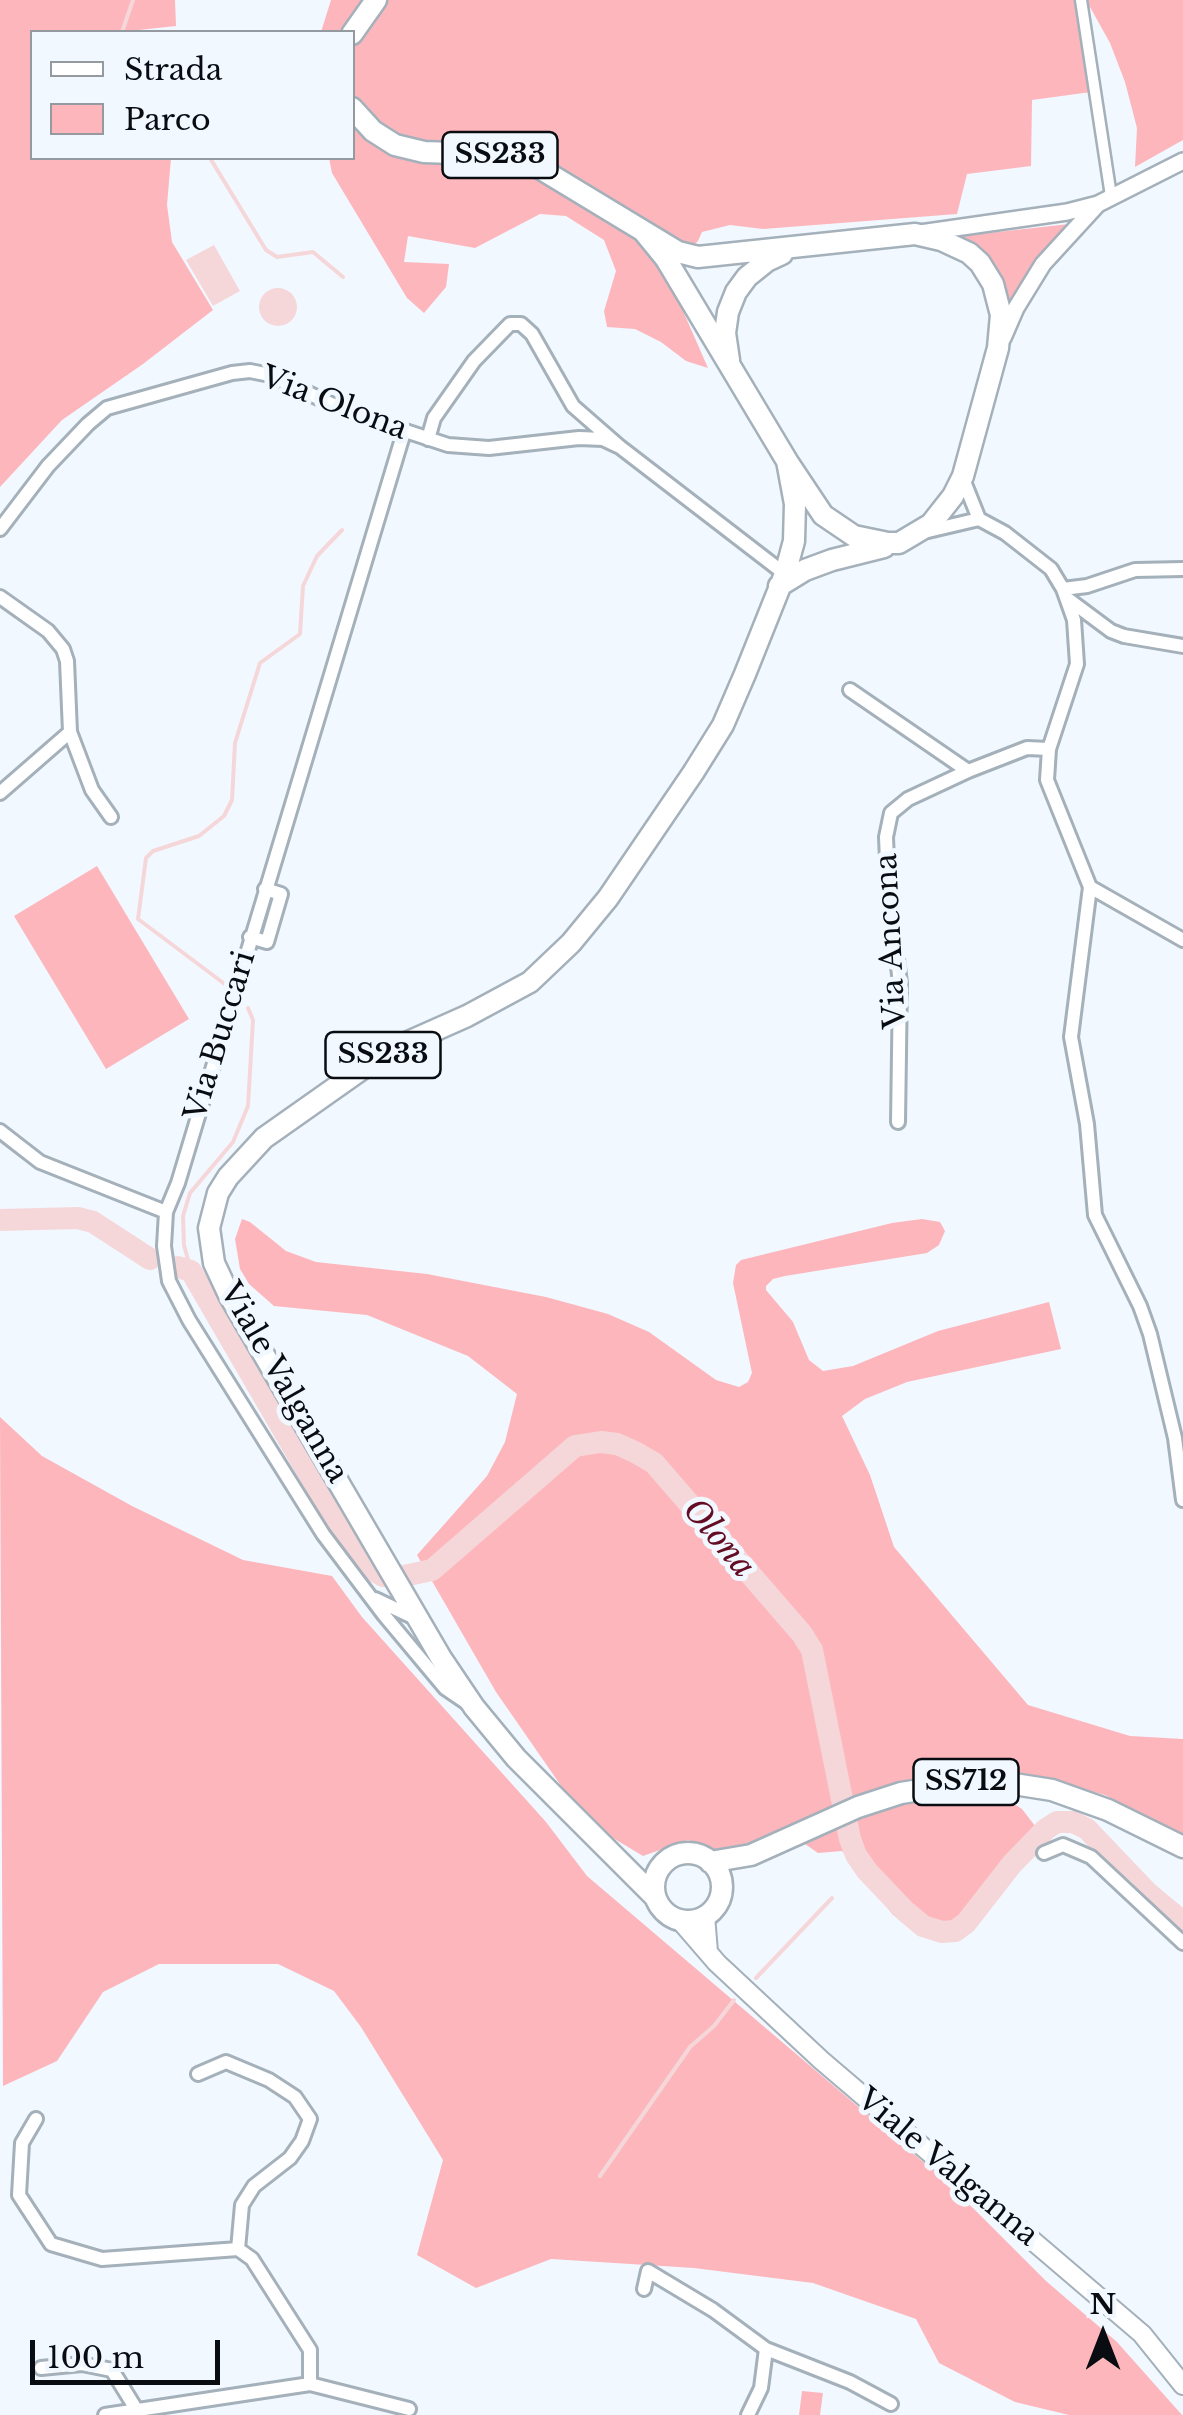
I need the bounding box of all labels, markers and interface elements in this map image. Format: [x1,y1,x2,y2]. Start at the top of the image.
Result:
legend [30,30,355,160]
text: Strada [124,51,222,88]
text: Parco [124,101,211,138]
road number: SS233 [442,132,558,178]
street label: Via Olona [256,360,412,448]
street label: Via Ancona [869,852,915,1030]
street label: Via Buccari [178,947,264,1125]
road number: SS233 [326,1032,440,1078]
street label: Viale Valganna [211,1276,355,1490]
water label: Olona [674,1492,762,1586]
road number: SS712 [914,1759,1018,1805]
street label: Viale Valganna [849,2082,1045,2254]
north arrow [1053,2285,1153,2385]
text: N [1090,2287,1116,2322]
scale bar [35,2320,225,2382]
text: 100 m [47,2339,144,2376]

